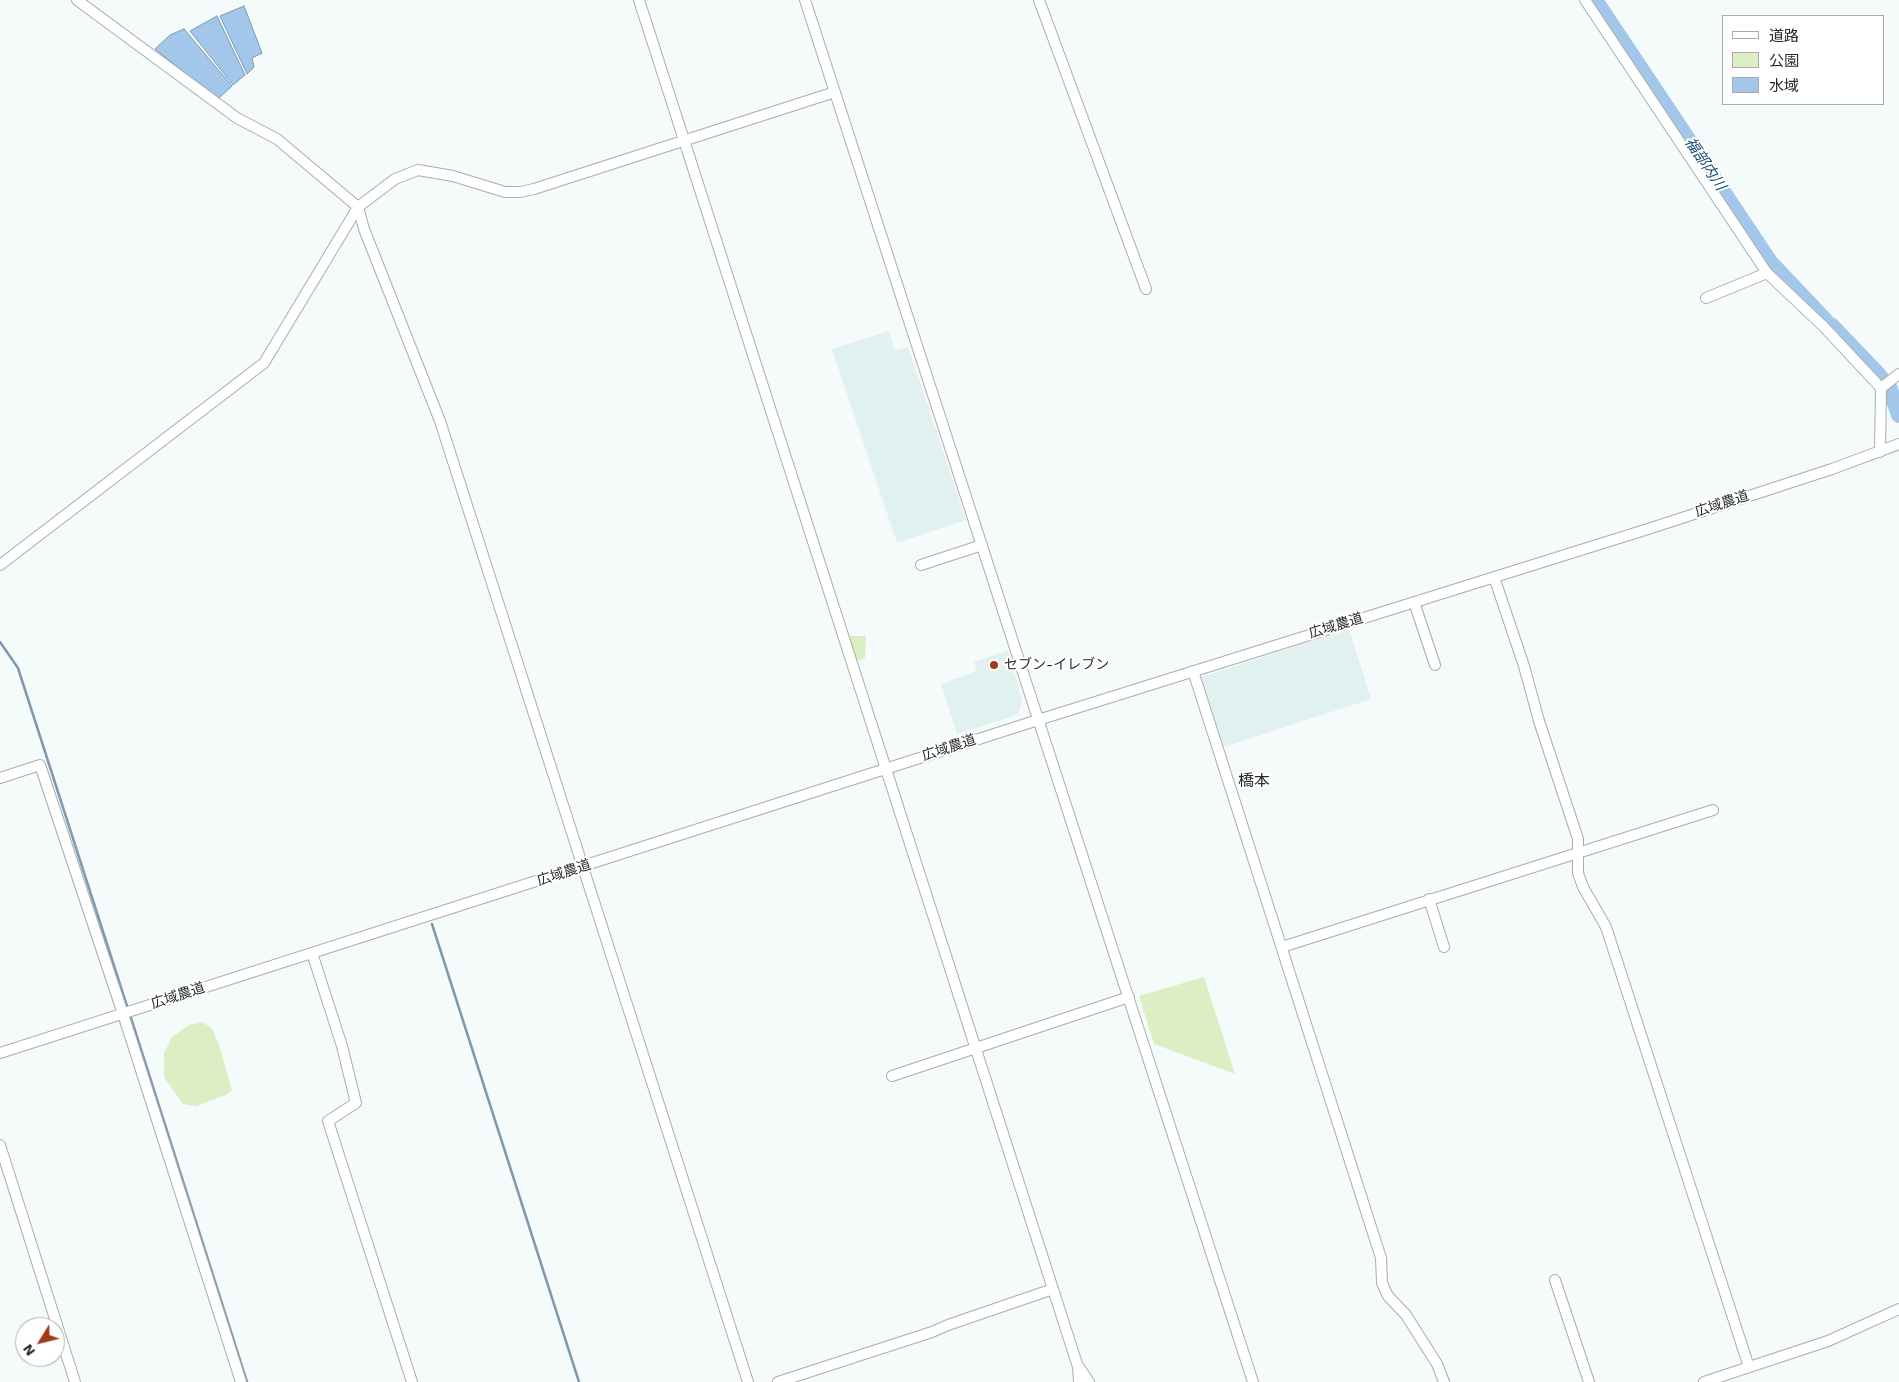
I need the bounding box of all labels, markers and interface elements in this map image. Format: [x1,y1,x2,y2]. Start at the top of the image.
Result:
legend [1722,15,1884,105]
text: 道路 [1769,27,1799,45]
text: 公園 [1769,52,1799,70]
text: 水域 [1769,77,1799,95]
water label: 福部内川 [1681,134,1729,194]
street label: 広域農道 [1693,487,1751,521]
street label: 広域農道 [1307,610,1365,642]
place label: セブン-イレブン [1004,657,1109,673]
marker: セブン-イレブン [988,659,1000,671]
street label: 広域農道 [920,731,978,765]
district label: 橋本 [1238,771,1270,791]
street label: 広域農道 [535,856,593,890]
street label: 広域農道 [149,979,207,1013]
north arrow [15,1317,65,1367]
text: N [19,1341,38,1359]

